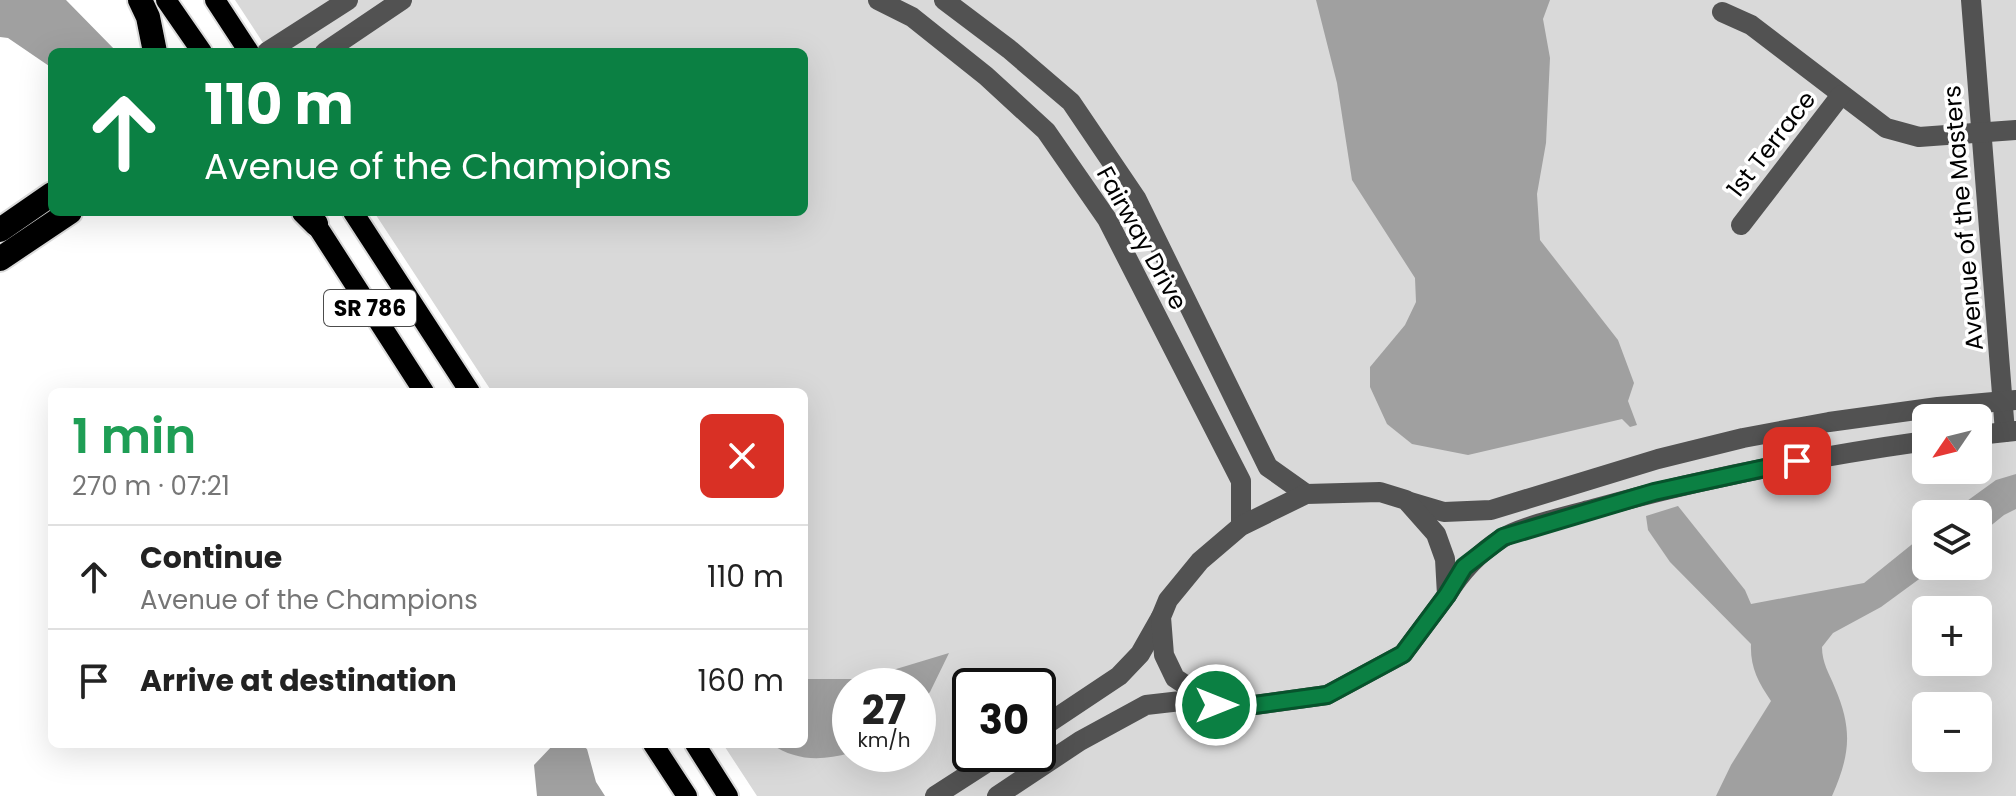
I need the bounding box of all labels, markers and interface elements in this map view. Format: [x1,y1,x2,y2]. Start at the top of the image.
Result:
text: 110 m [204,65,354,144]
icon: ahead [72,80,176,184]
street label: 1st Terrace [1719,84,1823,204]
street label: Avenue of the Masters [1935,84,1991,352]
text: Avenue of the Champions [204,141,672,192]
street label: Fairway Drive [1089,160,1195,316]
road number: SR 786 [324,290,416,326]
text: 1 min [72,403,196,470]
north arrow [1912,404,1992,484]
map controls [1912,404,1992,772]
button: close [700,414,784,498]
pin [1763,427,1831,495]
icon: arrive [1775,439,1819,483]
text: 270 m · 07:21 [72,468,230,504]
button: layers [1912,500,1992,580]
text: Continue [140,536,282,579]
icon: ahead [72,555,116,599]
text: 110 m [707,555,784,598]
text: Avenue of the Champions [140,582,478,618]
button: + [1912,596,1992,676]
icon: arrive [72,659,116,703]
text: Arrive at destination [140,659,457,702]
text: 160 m [698,659,784,702]
position arrow [1174,663,1258,747]
speed limit sign: 30 [952,668,1056,772]
text: 27 [862,682,906,738]
button: − [1912,692,1992,772]
text: km/h [857,726,911,754]

